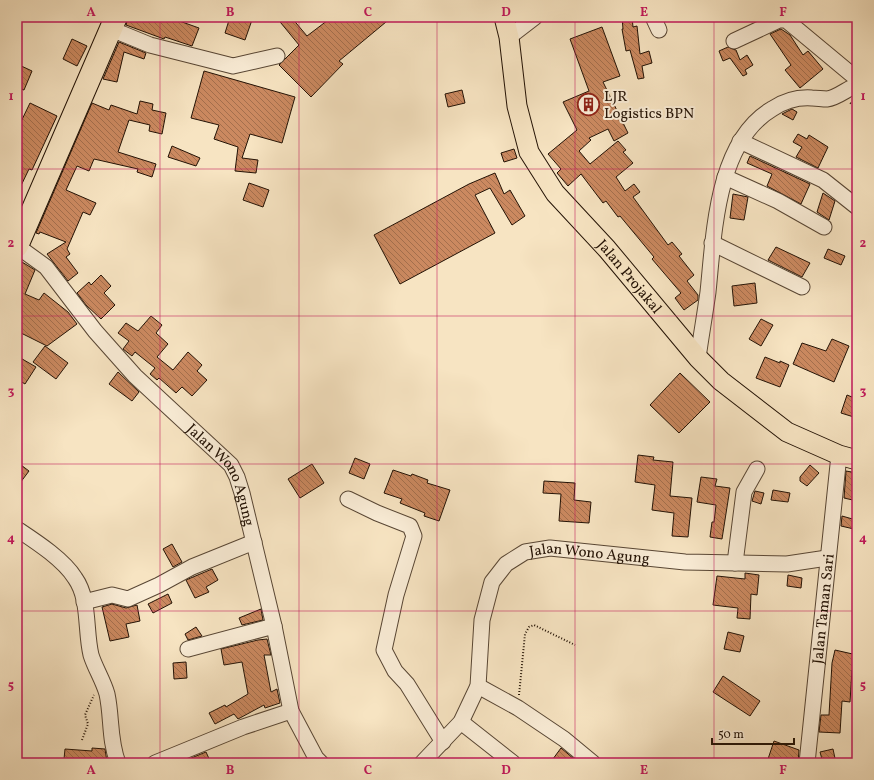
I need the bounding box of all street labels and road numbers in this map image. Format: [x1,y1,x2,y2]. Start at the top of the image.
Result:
street label: Jalan Projakal [591,235,666,319]
street label: Jalan Wono Agung [181,420,259,529]
street label: Jalan Wono Agung [528,539,651,570]
street label: Jalan Taman Sari [808,553,841,665]

